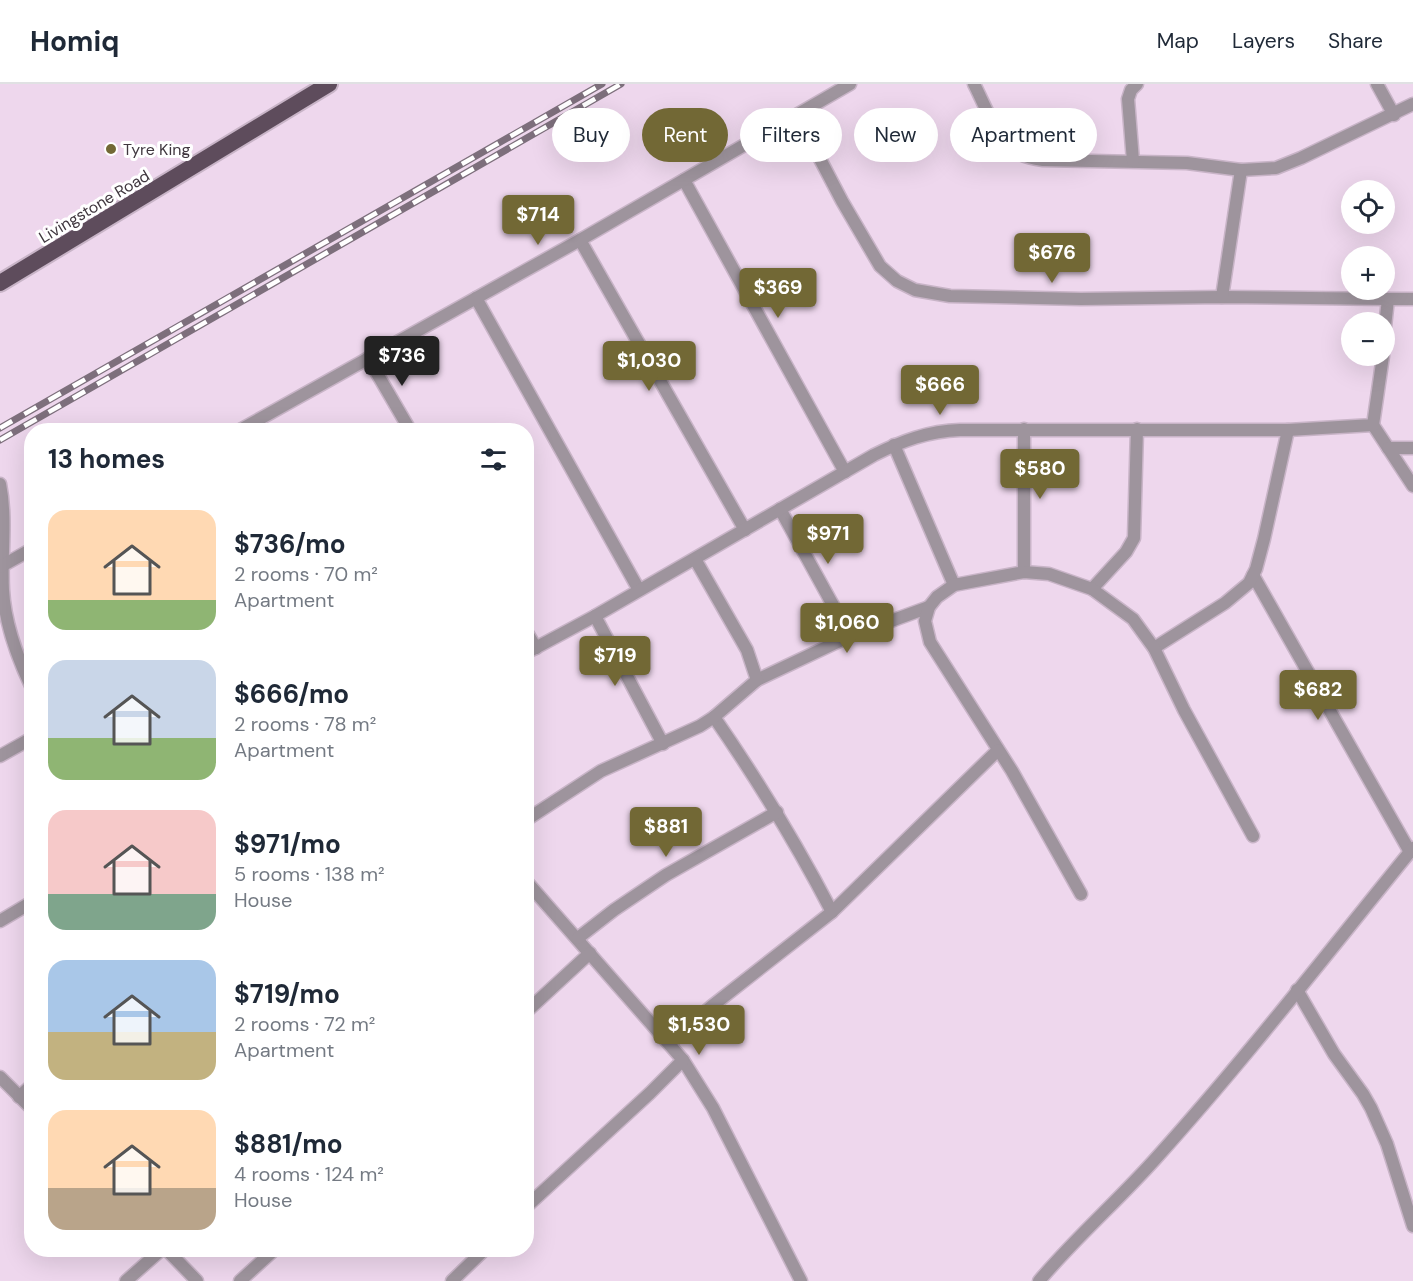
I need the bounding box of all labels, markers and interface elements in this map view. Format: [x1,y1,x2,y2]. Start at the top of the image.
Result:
text: Homiq [30,23,119,60]
text: Map [1157,27,1199,55]
text: Layers [1232,27,1295,55]
text: Share [1328,27,1383,55]
chip: Buy [552,108,630,162]
chip: Rent [642,108,728,162]
chip: Filters [740,108,842,162]
chip: New [854,108,938,162]
chip: Apartment [950,108,1097,162]
place label: Tyre King [123,139,190,160]
marker: Tyre King [104,142,118,156]
street label: Livingstone Road [35,165,154,248]
map controls [1341,180,1395,366]
button: locate [1341,180,1395,234]
pin: $714 [502,195,574,246]
text: $714 [516,201,560,227]
pin: $676 [1016,233,1088,284]
text: $676 [1028,239,1076,265]
button: + [1341,246,1395,300]
pin: $369 [742,268,814,319]
text: $369 [753,274,803,300]
button: − [1341,312,1395,366]
pin: $736 [366,336,438,387]
pin: $1,030 [600,341,698,392]
text: $736 [378,342,426,368]
text: $1,030 [617,347,681,373]
pin: $666 [904,365,976,416]
text: $666 [915,371,965,397]
text: 13 homes [48,442,165,476]
icon: filters [477,443,510,476]
pin: $580 [1004,449,1076,500]
text: $580 [1014,455,1066,481]
pin: $971 [792,514,864,565]
text: $971 [807,520,849,546]
text: $736/mo [234,527,346,561]
icon: home [96,534,168,606]
text: 2 rooms · 70 m² [234,561,378,587]
text: Apartment [234,587,334,613]
pin: $1,060 [798,603,896,654]
text: $1,060 [814,609,880,635]
pin: $719 [579,636,651,687]
text: $719 [593,642,637,668]
pin: $682 [1282,670,1354,721]
text: $682 [1294,676,1342,702]
text: $666/mo [234,677,349,711]
icon: home [96,684,168,756]
text: 2 rooms · 78 m² [234,711,376,737]
text: Apartment [234,737,334,763]
pin: $881 [630,807,702,858]
text: $881 [644,813,688,839]
text: $971/mo [234,827,341,861]
icon: home [96,834,168,906]
text: 5 rooms · 138 m² [234,861,385,887]
text: House [234,887,292,913]
text: $719/mo [234,977,340,1011]
icon: home [96,984,168,1056]
pin: $1,530 [650,1005,748,1056]
text: 2 rooms · 72 m² [234,1011,375,1037]
text: $1,530 [668,1011,730,1037]
text: Apartment [234,1037,334,1063]
text: $881/mo [234,1127,343,1161]
icon: home [96,1134,168,1206]
text: 4 rooms · 124 m² [234,1161,384,1187]
text: House [234,1187,292,1213]

